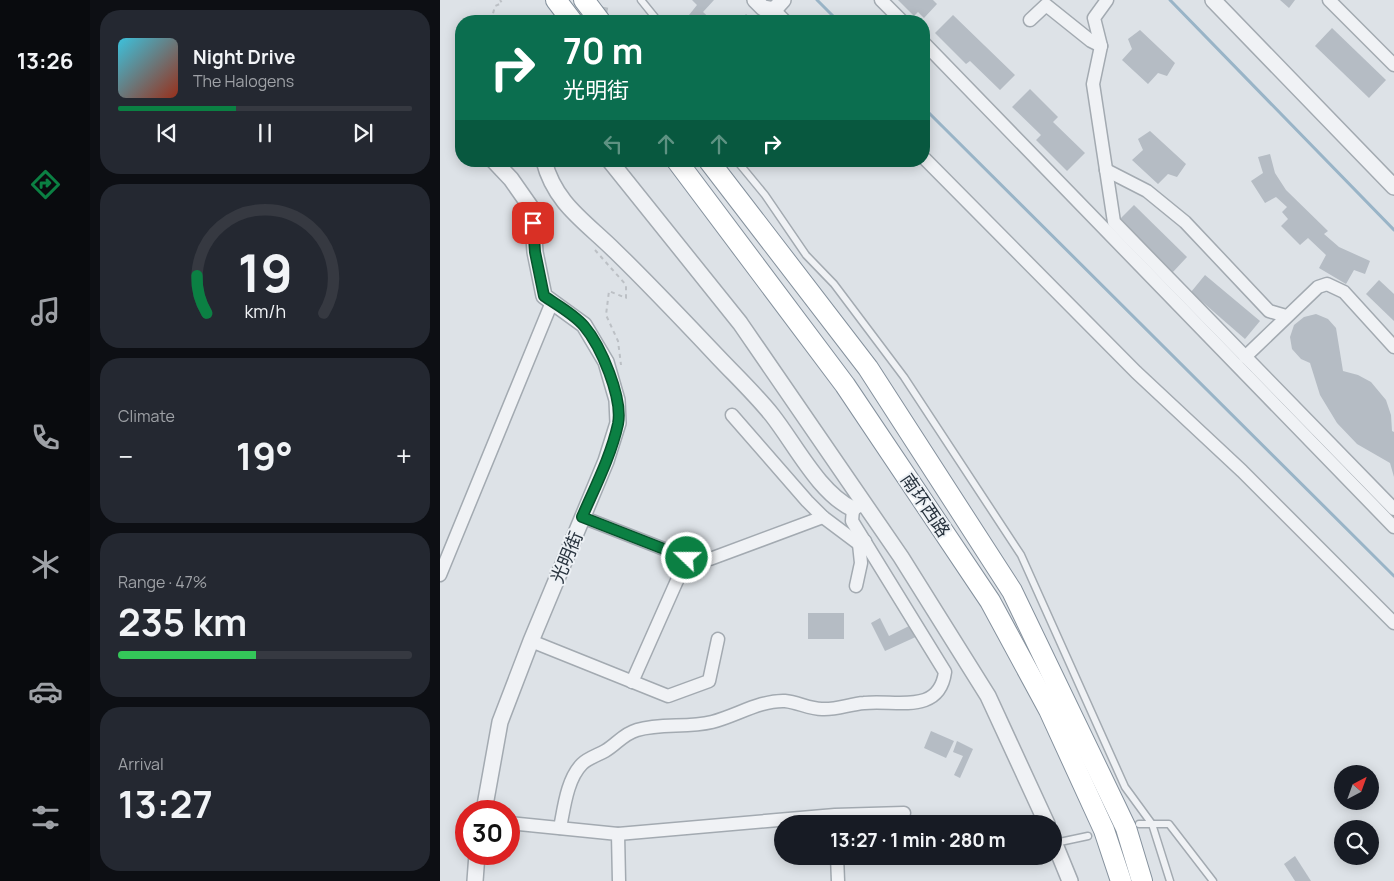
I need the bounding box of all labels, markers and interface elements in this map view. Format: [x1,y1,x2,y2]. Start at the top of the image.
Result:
text: 70 m [563,27,643,75]
icon: right [480,35,545,100]
text: Night Drive [193,44,295,70]
text: 13:26 [17,46,73,76]
text: The Halogens [193,70,294,92]
text: 光明街 [563,75,629,105]
icon: previous [153,119,181,147]
icon: pause [251,119,279,147]
icon: next [349,119,377,147]
icon: left [599,130,627,158]
icon: ahead [652,130,680,158]
icon: ahead [705,130,733,158]
icon: right [758,130,786,158]
icon: directions [28,167,63,202]
pin [512,202,554,244]
icon: arrive [519,209,547,237]
text: 19 [237,237,293,308]
icon: music [28,294,63,329]
text: km/h [244,299,286,323]
text: Climate [118,405,175,427]
icon: phone [28,420,63,455]
text: 19° [236,429,293,481]
text: − [118,437,133,475]
text: + [396,437,412,475]
street label: 南环西路 [896,468,956,542]
street label: 光明街 [544,527,588,587]
position arrow [660,531,712,583]
icon: climate [28,547,63,582]
text: Range · 47% [118,571,207,593]
text: 235 km [118,595,247,647]
icon: car [28,674,63,709]
text: Arrival [118,753,164,775]
north arrow [1334,765,1379,810]
map controls [1334,765,1379,865]
text: 13:27 [118,777,213,829]
icon: filters [28,800,63,835]
speed limit sign: 30 [455,800,520,865]
button: search [1334,820,1379,865]
text: 13:27 · 1 min · 280 m [830,827,1006,853]

